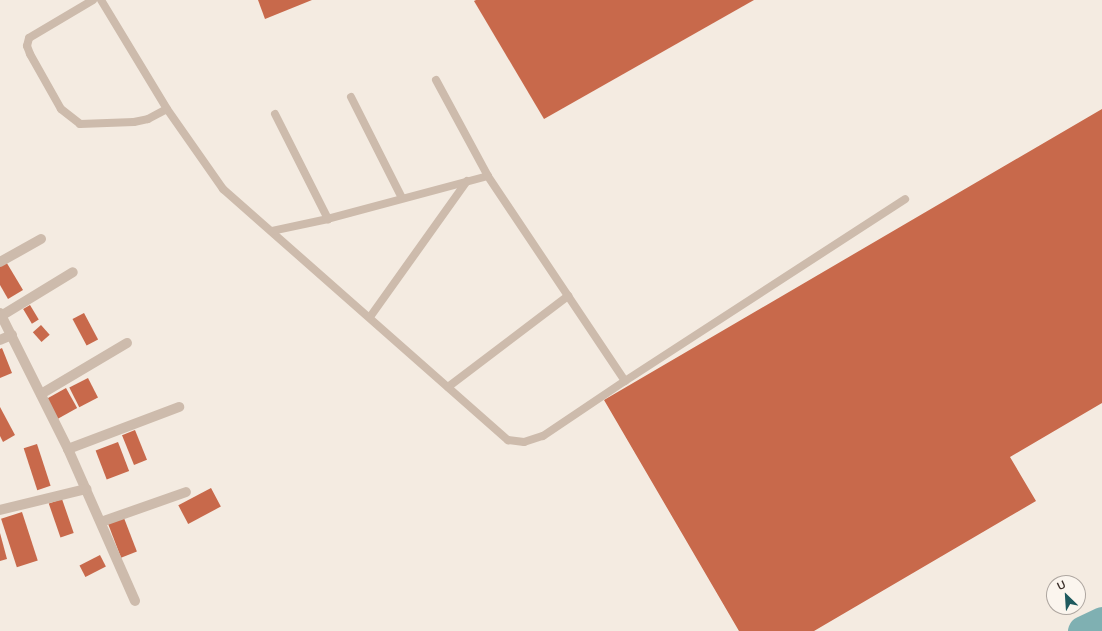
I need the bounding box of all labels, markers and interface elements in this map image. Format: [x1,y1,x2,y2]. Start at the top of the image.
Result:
north arrow [1046,575,1086,615]
text: U [1055,577,1068,593]

